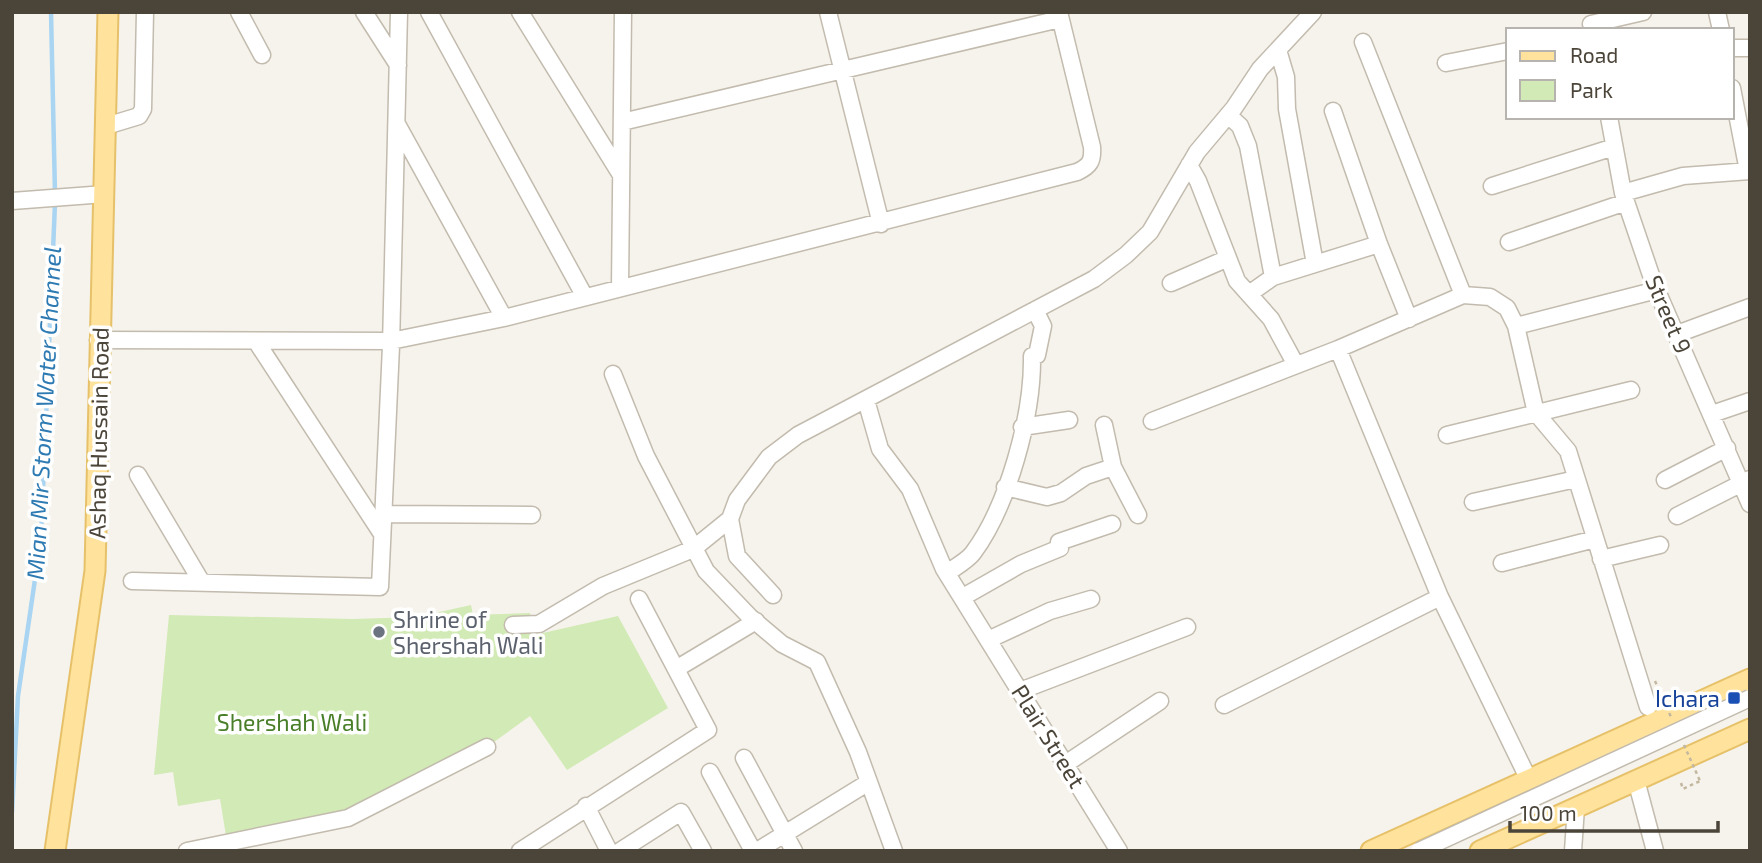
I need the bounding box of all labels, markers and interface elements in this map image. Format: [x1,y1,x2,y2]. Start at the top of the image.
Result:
legend [1506,28,1734,119]
text: Road [1570,42,1618,67]
text: Park [1570,77,1613,102]
water label: Mian Mir Storm Water Channel [20,246,66,580]
street label: Street 9 [1640,271,1698,357]
street label: Ashaq Hussain Road [82,327,114,539]
place label: Shrine of Shershah Wali [393,605,543,659]
marker: Shrine of Shershah Wali [371,624,387,640]
street label: Plair Street [1006,679,1092,793]
place label: Ichara [1655,684,1720,712]
marker: Ichara [1726,690,1742,706]
park label: Shershah Wali [217,708,367,736]
scale bar [1510,790,1718,834]
text: 100 m [1520,800,1577,825]

